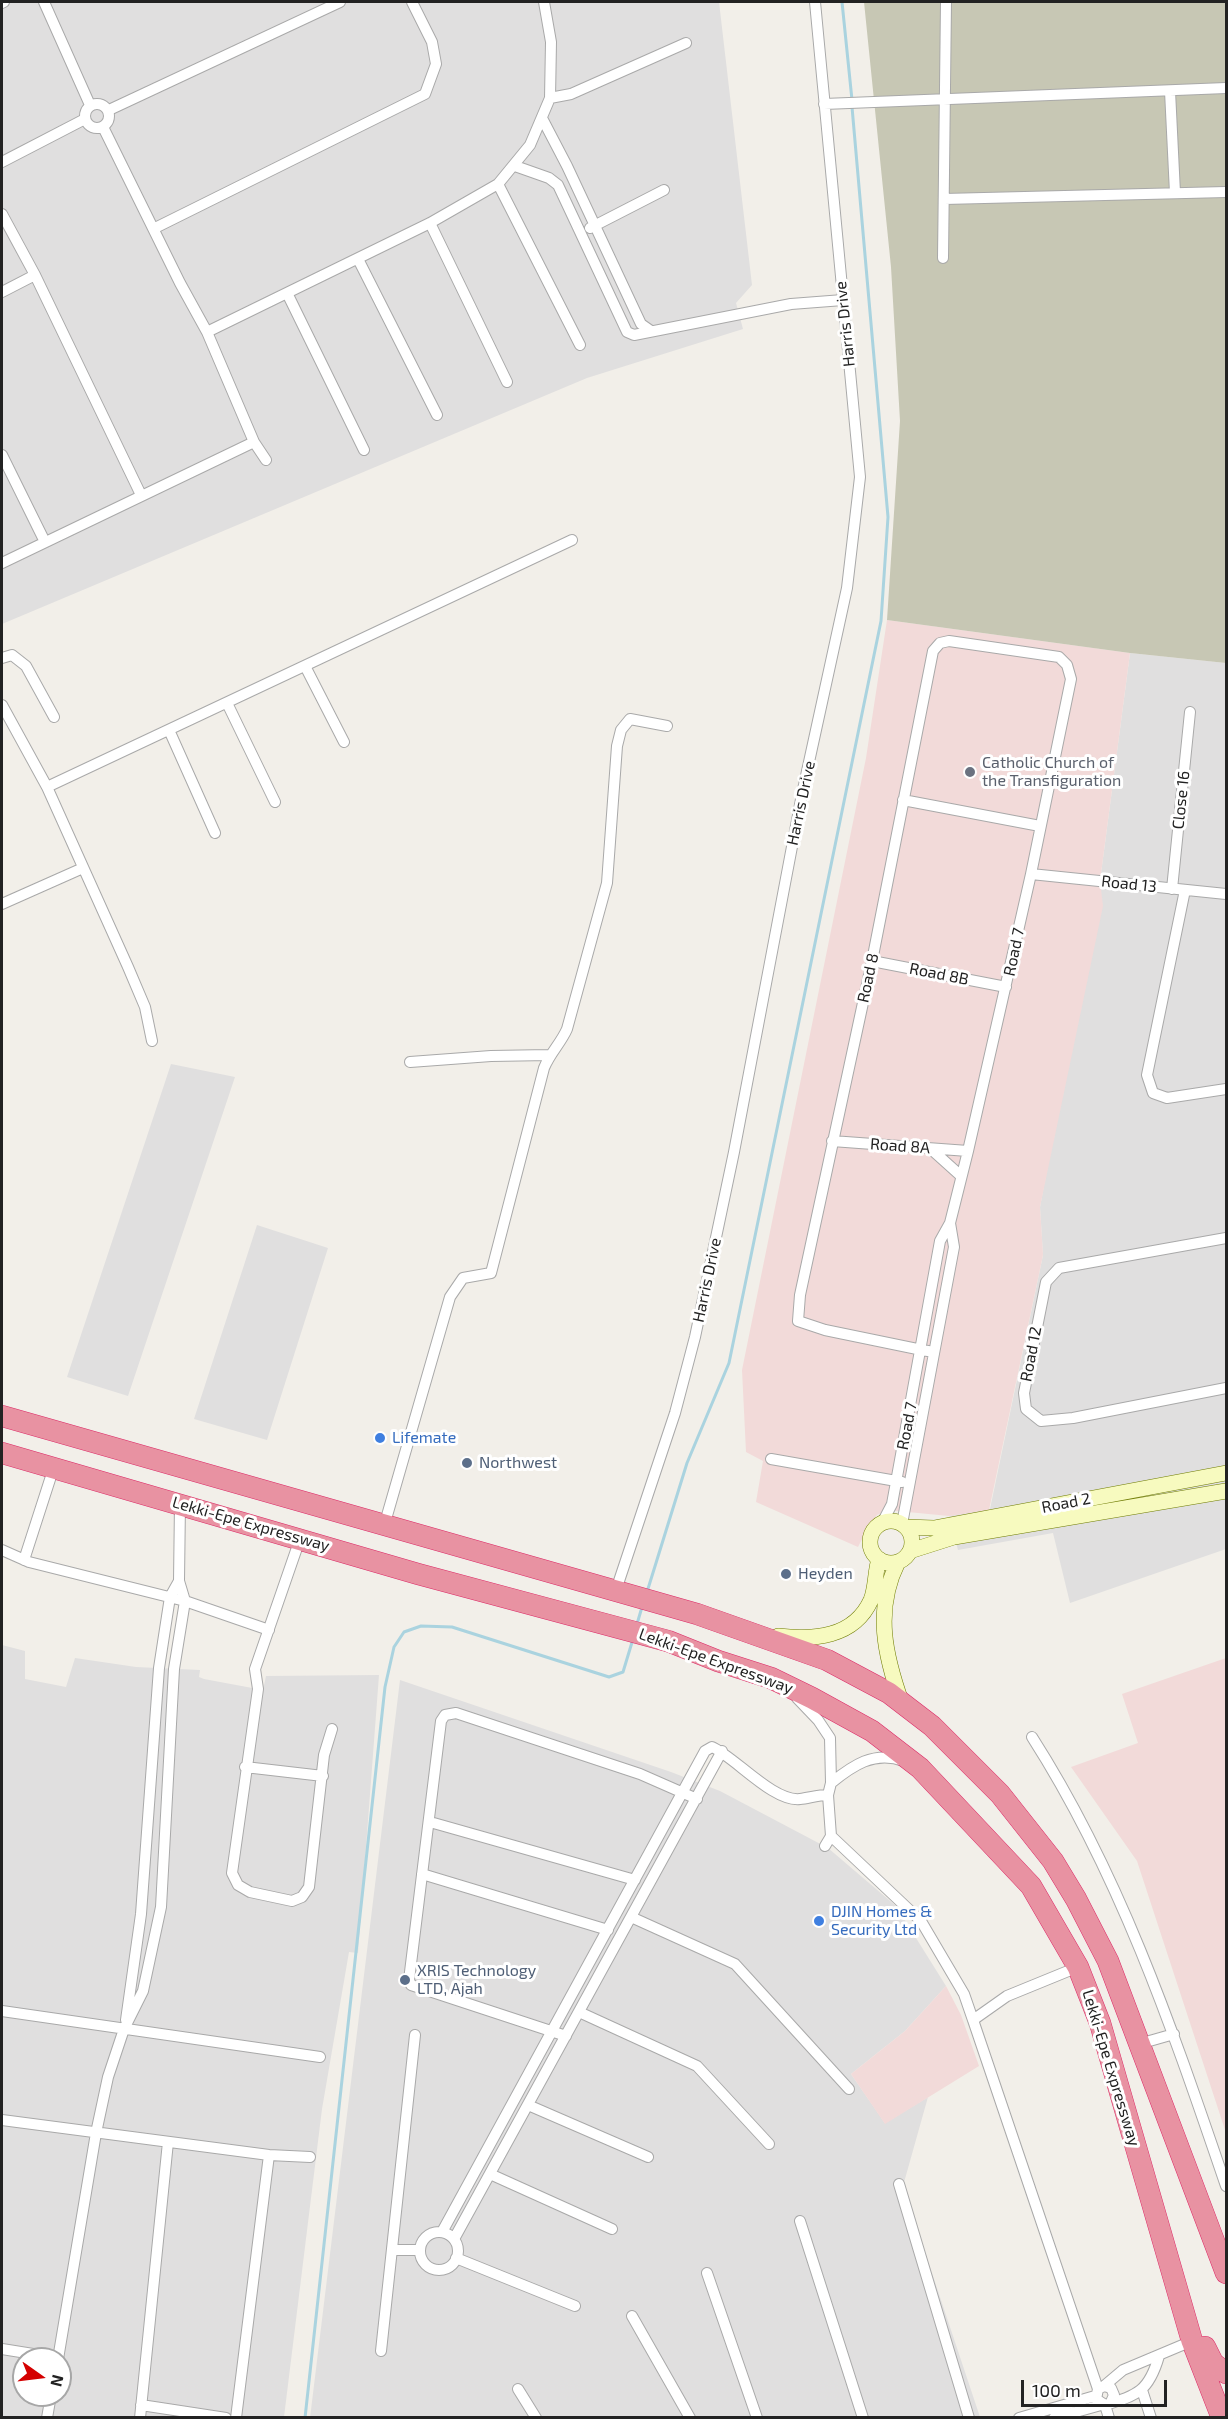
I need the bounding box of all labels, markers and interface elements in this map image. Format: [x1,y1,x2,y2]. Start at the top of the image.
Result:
street label: Harris Drive [831,280,859,368]
place label: Catholic Church of the Transfiguration [982,753,1121,791]
street label: Harris Drive [783,759,819,847]
marker: Catholic Church of the Transfiguration [963,765,977,779]
street label: Close 16 [1168,770,1194,830]
street label: Road 13 [1100,872,1158,896]
street label: Road 7 [1000,926,1028,978]
street label: Road 8 [853,951,883,1005]
street label: Road 8B [908,959,970,989]
street label: Road 8A [869,1134,931,1158]
street label: Harris Drive [689,1236,725,1324]
street label: Road 12 [1016,1325,1046,1383]
street label: Road 7 [893,1400,921,1452]
place label: Lifemate [392,1428,456,1448]
marker: Lifemate [373,1431,387,1445]
place label: Northwest [479,1453,557,1473]
marker: Northwest [460,1456,474,1470]
street label: Road 2 [1040,1489,1092,1517]
street label: Lekki-Epe Expressway [170,1492,332,1556]
place label: Heyden [798,1564,853,1584]
marker: Heyden [779,1567,793,1581]
street label: Lekki-Epe Expressway [636,1624,796,1698]
place label: DJIN Homes & Security Ltd [831,1902,932,1940]
marker: DJIN Homes & Security Ltd [812,1914,826,1928]
place label: XRIS Technology LTD, Ajah [417,1961,536,1999]
marker: XRIS Technology LTD, Ajah [398,1973,412,1987]
street label: Lekki-Epe Expressway [1078,1987,1144,2149]
north arrow [12,2347,72,2407]
scale bar [1024,2368,1170,2406]
text: N [47,2373,69,2389]
text: 100 m [1032,2379,1081,2401]

